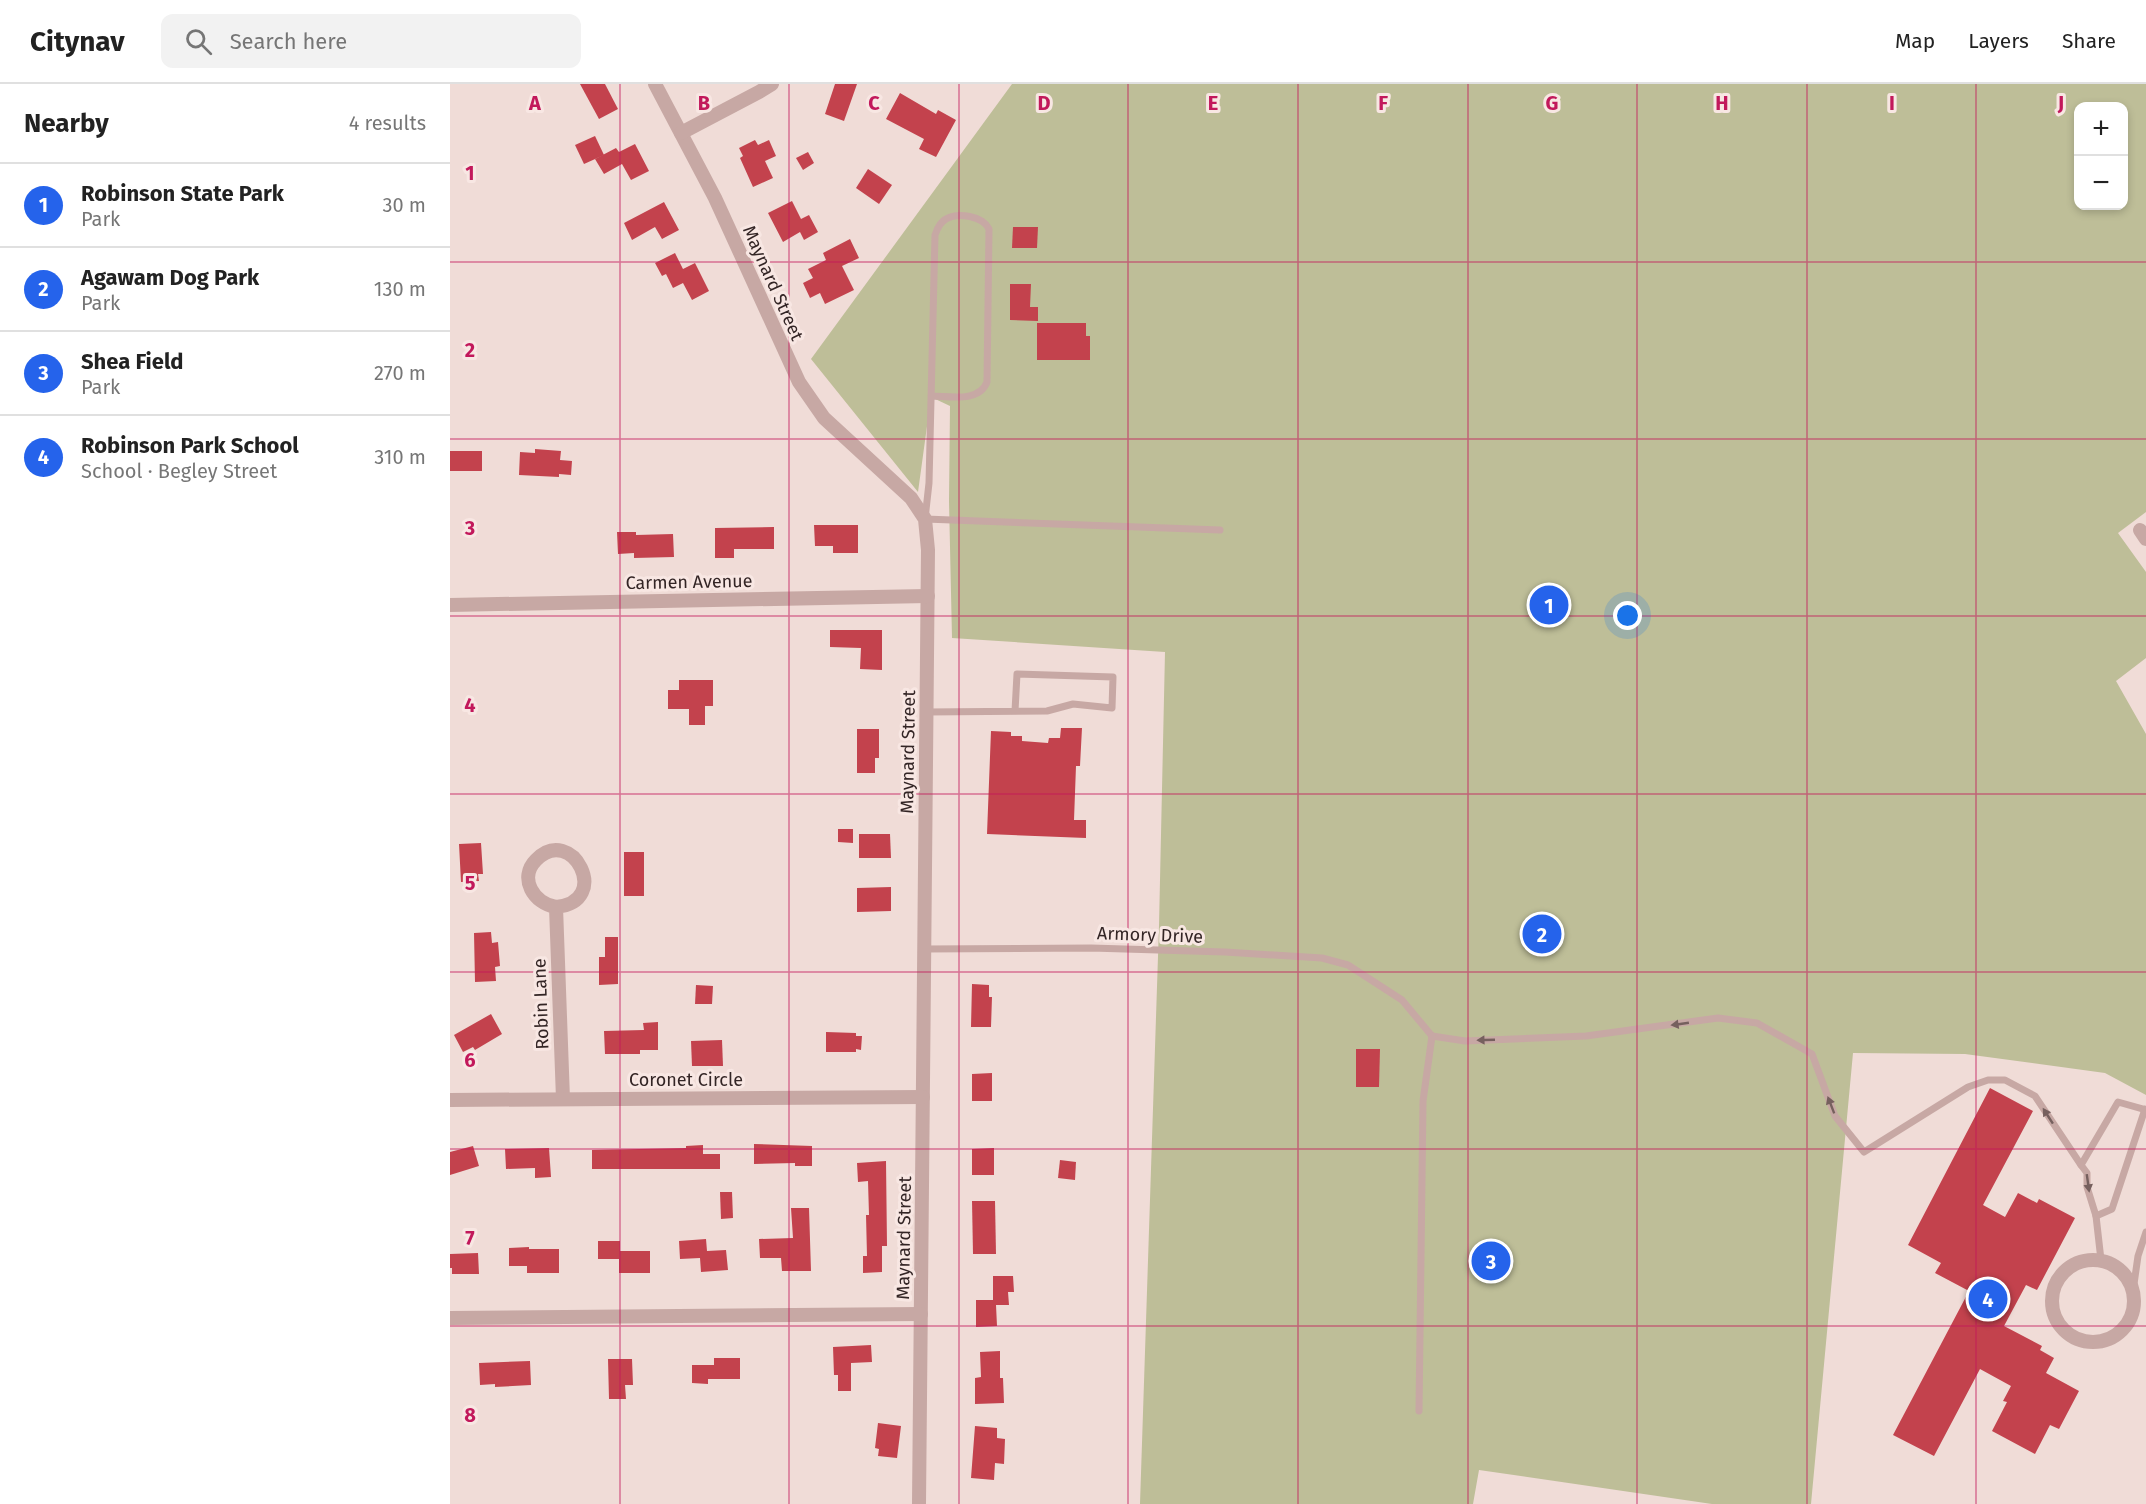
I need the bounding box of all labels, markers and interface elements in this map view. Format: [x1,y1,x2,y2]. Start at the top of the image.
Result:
search box [161,14,581,68]
text: Citynav [30,25,125,58]
icon: search [182,25,215,58]
text: Search here [230,28,347,55]
text: Map [1895,28,1935,54]
text: Layers [1968,28,2029,54]
text: Share [2062,28,2116,54]
text: A [528,91,542,115]
text: B [698,91,710,115]
text: C [868,91,880,115]
text: D [1037,91,1051,115]
text: E [1208,91,1218,115]
text: F [1378,91,1388,115]
text: G [1546,91,1558,115]
text: H [1715,91,1729,115]
text: I [1889,91,1895,115]
text: J [2057,91,2064,115]
map controls [2074,102,2128,210]
button: + [2074,102,2128,156]
text: Nearby [24,108,109,139]
text: 4 results [349,111,426,135]
button: − [2074,156,2128,210]
text: 1 [465,161,475,185]
text: Robinson State Park [81,180,284,207]
text: 1 [39,193,48,217]
text: 30 m [382,193,426,217]
text: Park [81,207,120,231]
street label: Maynard Street [738,222,808,344]
text: Agawam Dog Park [81,264,259,291]
text: 2 [38,277,49,301]
text: 130 m [374,277,426,301]
text: Park [81,291,120,315]
text: 2 [465,338,475,362]
text: Shea Field [81,348,184,375]
text: 3 [38,361,49,385]
text: 270 m [374,361,426,385]
text: Park [81,375,120,399]
text: Robinson Park School [81,432,299,459]
text: 4 [38,445,49,469]
text: 310 m [374,445,426,469]
text: School · Begley Street [81,459,277,483]
text: 3 [464,516,475,540]
street label: Carmen Avenue [625,570,753,594]
pin: 1 [1530,582,1568,628]
your location [1613,601,1642,630]
street label: Maynard Street [896,690,920,814]
text: 4 [464,693,476,717]
text: 5 [465,871,476,895]
pin: 2 [1522,912,1562,956]
street label: Armory Drive [1097,922,1203,948]
street label: Robin Lane [528,958,554,1050]
one-way arrow [1670,1019,1689,1028]
one-way arrow [1476,1036,1495,1045]
text: 6 [464,1048,476,1072]
street label: Coronet Circle [629,1069,743,1091]
one-way arrow [1825,1096,1835,1114]
one-way arrow [2043,1108,2054,1124]
one-way arrow [2083,1174,2092,1193]
street label: Maynard Street [892,1176,916,1300]
text: 7 [465,1226,475,1250]
pin: 3 [1472,1238,1510,1284]
pin: 4 [1968,1276,2008,1322]
text: 8 [464,1403,476,1427]

